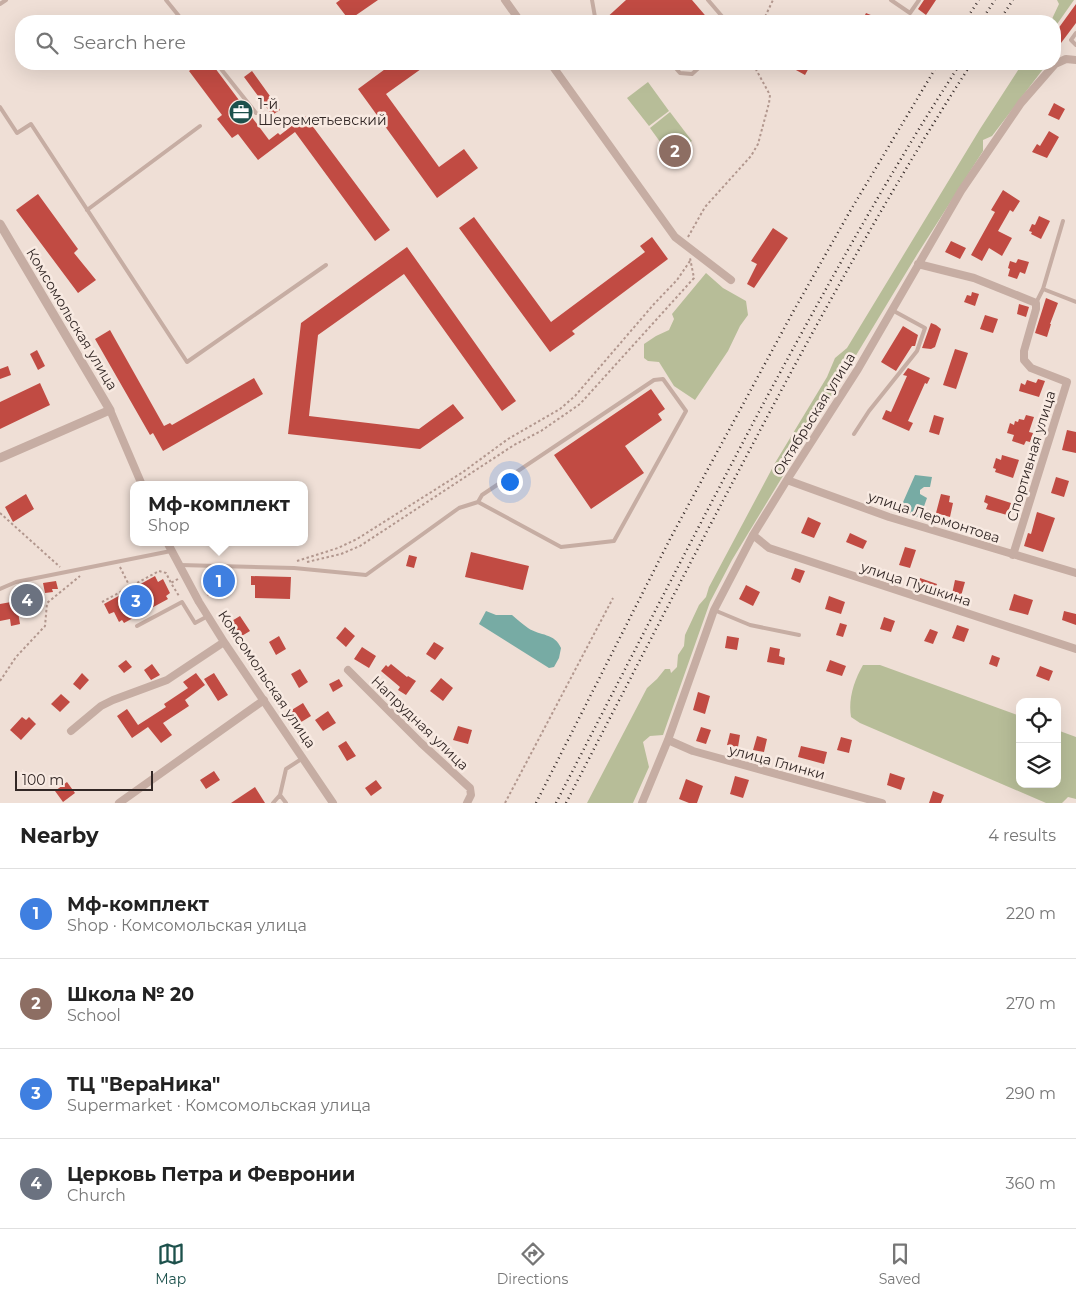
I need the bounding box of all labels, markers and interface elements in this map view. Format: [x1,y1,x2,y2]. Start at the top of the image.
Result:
search box [15,15,1061,70]
icon: search [33,29,61,57]
text: Search here [73,31,186,54]
place label: 1-й Шереметьевский [258,95,387,129]
office icon: 1-й Шереметьевский [228,99,254,125]
pin: 2 [659,132,691,170]
street label: Комсомольская улица [22,245,122,393]
street label: Октябрьская улица [769,349,859,479]
street label: Спортивная улица [1003,388,1059,524]
your location [497,469,523,495]
popup [130,481,308,546]
street label: улица Лермонтова [865,487,1002,547]
text: Мф-комплект [148,493,290,516]
text: Shop [148,516,190,535]
street label: улица Пушкина [858,557,974,610]
pin: 1 [203,562,235,600]
pin: 4 [11,581,43,619]
pin: 3 [120,582,152,620]
street label: Комсомольская улица [214,607,320,751]
street label: Напрудная улица [368,672,472,774]
map controls [1016,698,1061,788]
button: locate [1016,698,1061,743]
street label: улица Глинки [726,740,827,783]
button: layers [1016,743,1061,788]
scale bar [15,768,152,791]
text: 100 m [22,771,64,789]
text: Nearby [20,823,99,848]
text: 4 results [988,826,1056,845]
text: Мф-комплект [67,893,209,916]
text: 1 [33,904,39,923]
text: 220 m [1006,904,1056,923]
text: Shop · Комсомольская улица [67,916,307,935]
text: Школа № 20 [67,983,194,1006]
text: 2 [31,994,41,1013]
text: 270 m [1006,994,1056,1013]
text: School [67,1006,121,1025]
text: ТЦ "ВераНика" [67,1073,220,1096]
text: 3 [31,1084,41,1103]
text: 290 m [1005,1084,1056,1103]
text: Supermarket · Комсомольская улица [67,1096,371,1115]
text: Церковь Петра и Февронии [67,1163,355,1186]
text: 4 [30,1174,42,1193]
text: 360 m [1005,1174,1056,1193]
text: Church [67,1186,126,1205]
tab: Map [155,1240,186,1288]
tab: Directions [497,1240,568,1288]
tab: Saved [879,1240,921,1288]

